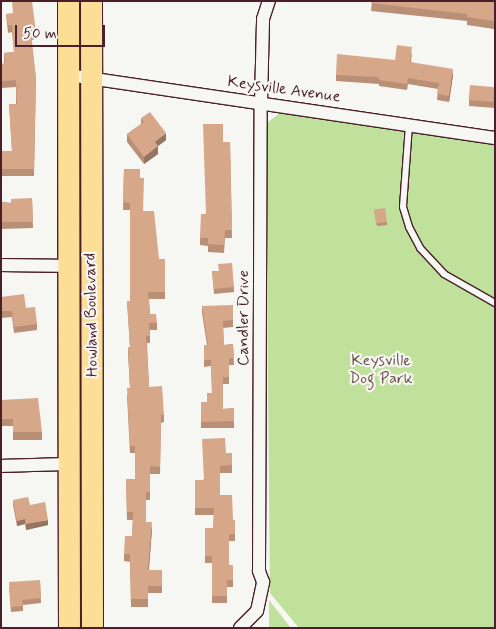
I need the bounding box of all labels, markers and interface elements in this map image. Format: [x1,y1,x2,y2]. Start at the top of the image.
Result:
scale bar [18,15,108,47]
text: 50 m [23,24,57,44]
street label: Keysville Avenue [226,73,342,107]
street label: Howland Boulevard [81,254,103,376]
street label: Candler Drive [234,271,254,365]
park label: Keysville Dog Park [350,351,412,389]

